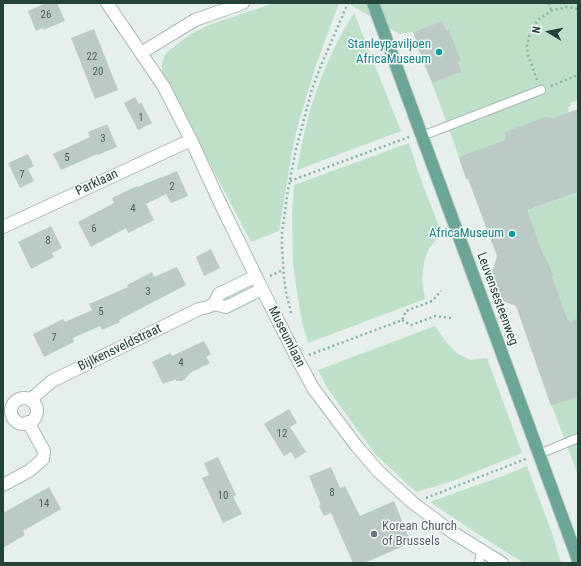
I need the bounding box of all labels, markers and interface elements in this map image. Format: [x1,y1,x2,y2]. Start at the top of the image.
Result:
house number: 26 [41,8,51,22]
north arrow [529,12,569,52]
text: N [530,25,544,34]
place label: Stanleypaviljoen AfricaMuseum [348,37,431,68]
marker: Stanleypaviljoen AfricaMuseum [434,47,444,57]
house number: 22 [87,50,97,64]
house number: 20 [93,65,103,79]
house number: 1 [138,111,144,125]
house number: 3 [100,132,106,146]
house number: 5 [64,151,70,165]
street label: Parklaan [73,166,121,200]
house number: 7 [19,168,25,182]
house number: 2 [169,180,175,194]
house number: 4 [130,202,136,216]
house number: 6 [91,222,97,236]
place label: AfricaMuseum [429,226,504,242]
marker: AfricaMuseum [507,229,517,239]
house number: 8 [45,234,51,248]
street label: Leuvensesteenweg [473,250,521,348]
house number: 3 [145,285,151,299]
street label: Museumlaan [264,304,308,370]
house number: 5 [98,305,104,319]
street label: Bijlkensveldstraat [76,321,164,375]
house number: 7 [51,331,57,345]
house number: 4 [178,356,184,370]
house number: 12 [277,427,287,441]
house number: 8 [329,486,335,500]
house number: 10 [218,489,228,503]
house number: 14 [39,497,49,511]
place label: Korean Church of Brussels [382,519,457,550]
marker: Korean Church of Brussels [369,529,379,539]

